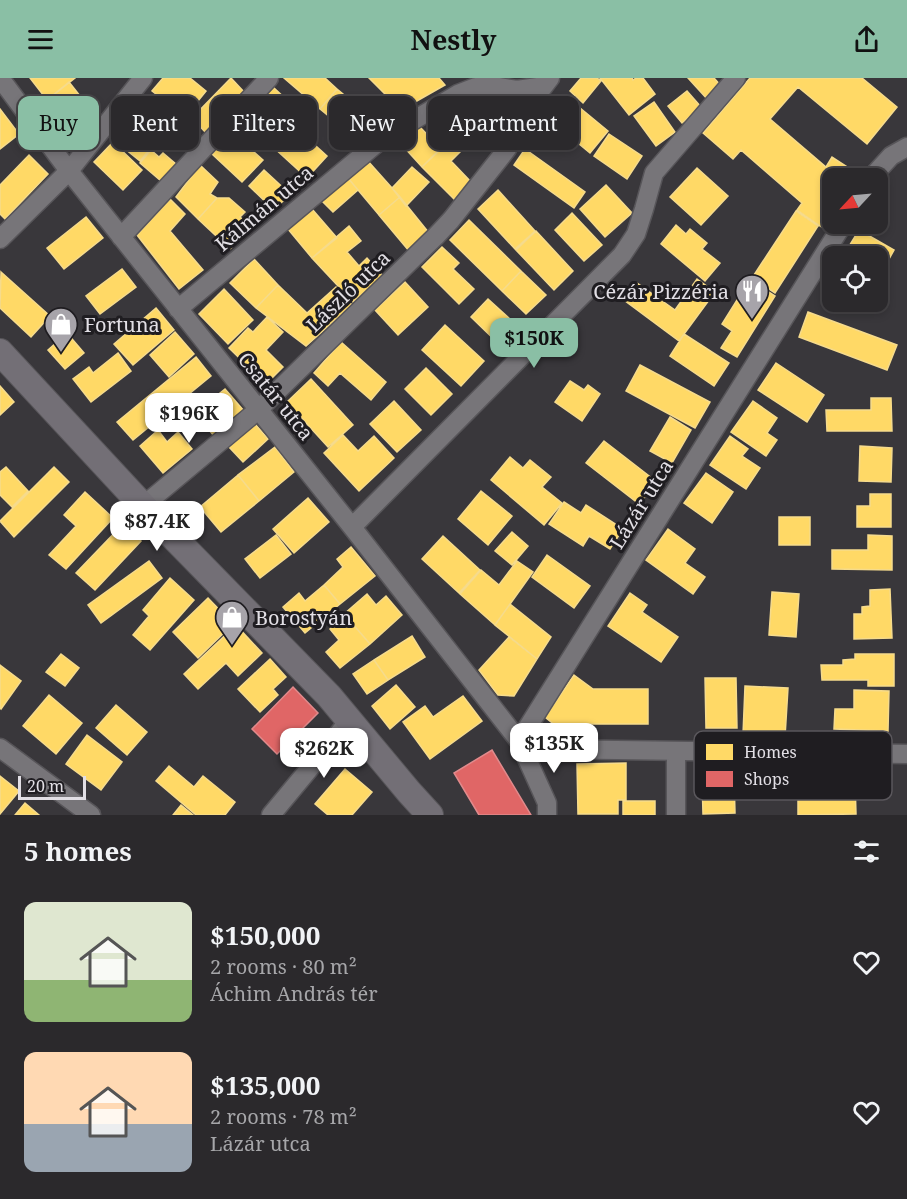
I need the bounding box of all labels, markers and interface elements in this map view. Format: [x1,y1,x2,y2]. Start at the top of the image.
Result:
text: Nestly [411,21,496,58]
icon: menu [24,23,57,56]
icon: share [850,23,883,56]
chip: Buy [18,96,99,150]
chip: Rent [111,96,199,150]
chip: Filters [211,96,317,150]
chip: New [329,96,416,150]
chip: Apartment [428,96,579,150]
street label: Kálmán utca [209,159,319,257]
north arrow [822,168,888,234]
map controls [822,168,888,312]
street label: László utca [300,244,396,338]
button: locate [822,246,888,312]
restaurant icon: Cézár Pizzéria [734,273,770,320]
place label: Cézár Pizzéria [593,278,729,305]
shop icon: Fortuna [43,306,79,353]
place label: Fortuna [84,311,160,338]
pin: $150K [492,318,576,369]
text: $150K [504,324,564,351]
street label: Csatár utca [232,346,320,446]
pin: $196K [147,393,231,444]
text: $196K [159,399,219,426]
street label: Lázár utca [603,454,679,554]
pin: $87.4K [108,501,206,552]
text: $87.4K [124,507,190,534]
shop icon: Borostyán [214,599,250,646]
place label: Borostyán [255,604,352,631]
pin: $135K [512,723,596,774]
pin: $262K [282,728,366,779]
text: $135K [524,729,584,756]
legend [694,731,892,800]
text: $262K [294,734,354,761]
text: Homes [744,741,797,763]
text: Shops [744,768,789,790]
scale bar [18,773,86,800]
text: 20 m [27,775,64,797]
text: 5 homes [24,833,132,869]
icon: filters [850,835,883,868]
text: $150,000 [210,917,320,953]
icon: home [72,926,144,998]
icon: heart [850,946,883,979]
text: 2 rooms · 80 m² [210,953,357,980]
text: Áchim András tér [210,980,378,1007]
text: $135,000 [210,1067,320,1103]
icon: home [72,1076,144,1148]
icon: heart [850,1096,883,1129]
text: 2 rooms · 78 m² [210,1103,357,1130]
text: Lázár utca [210,1130,311,1157]

